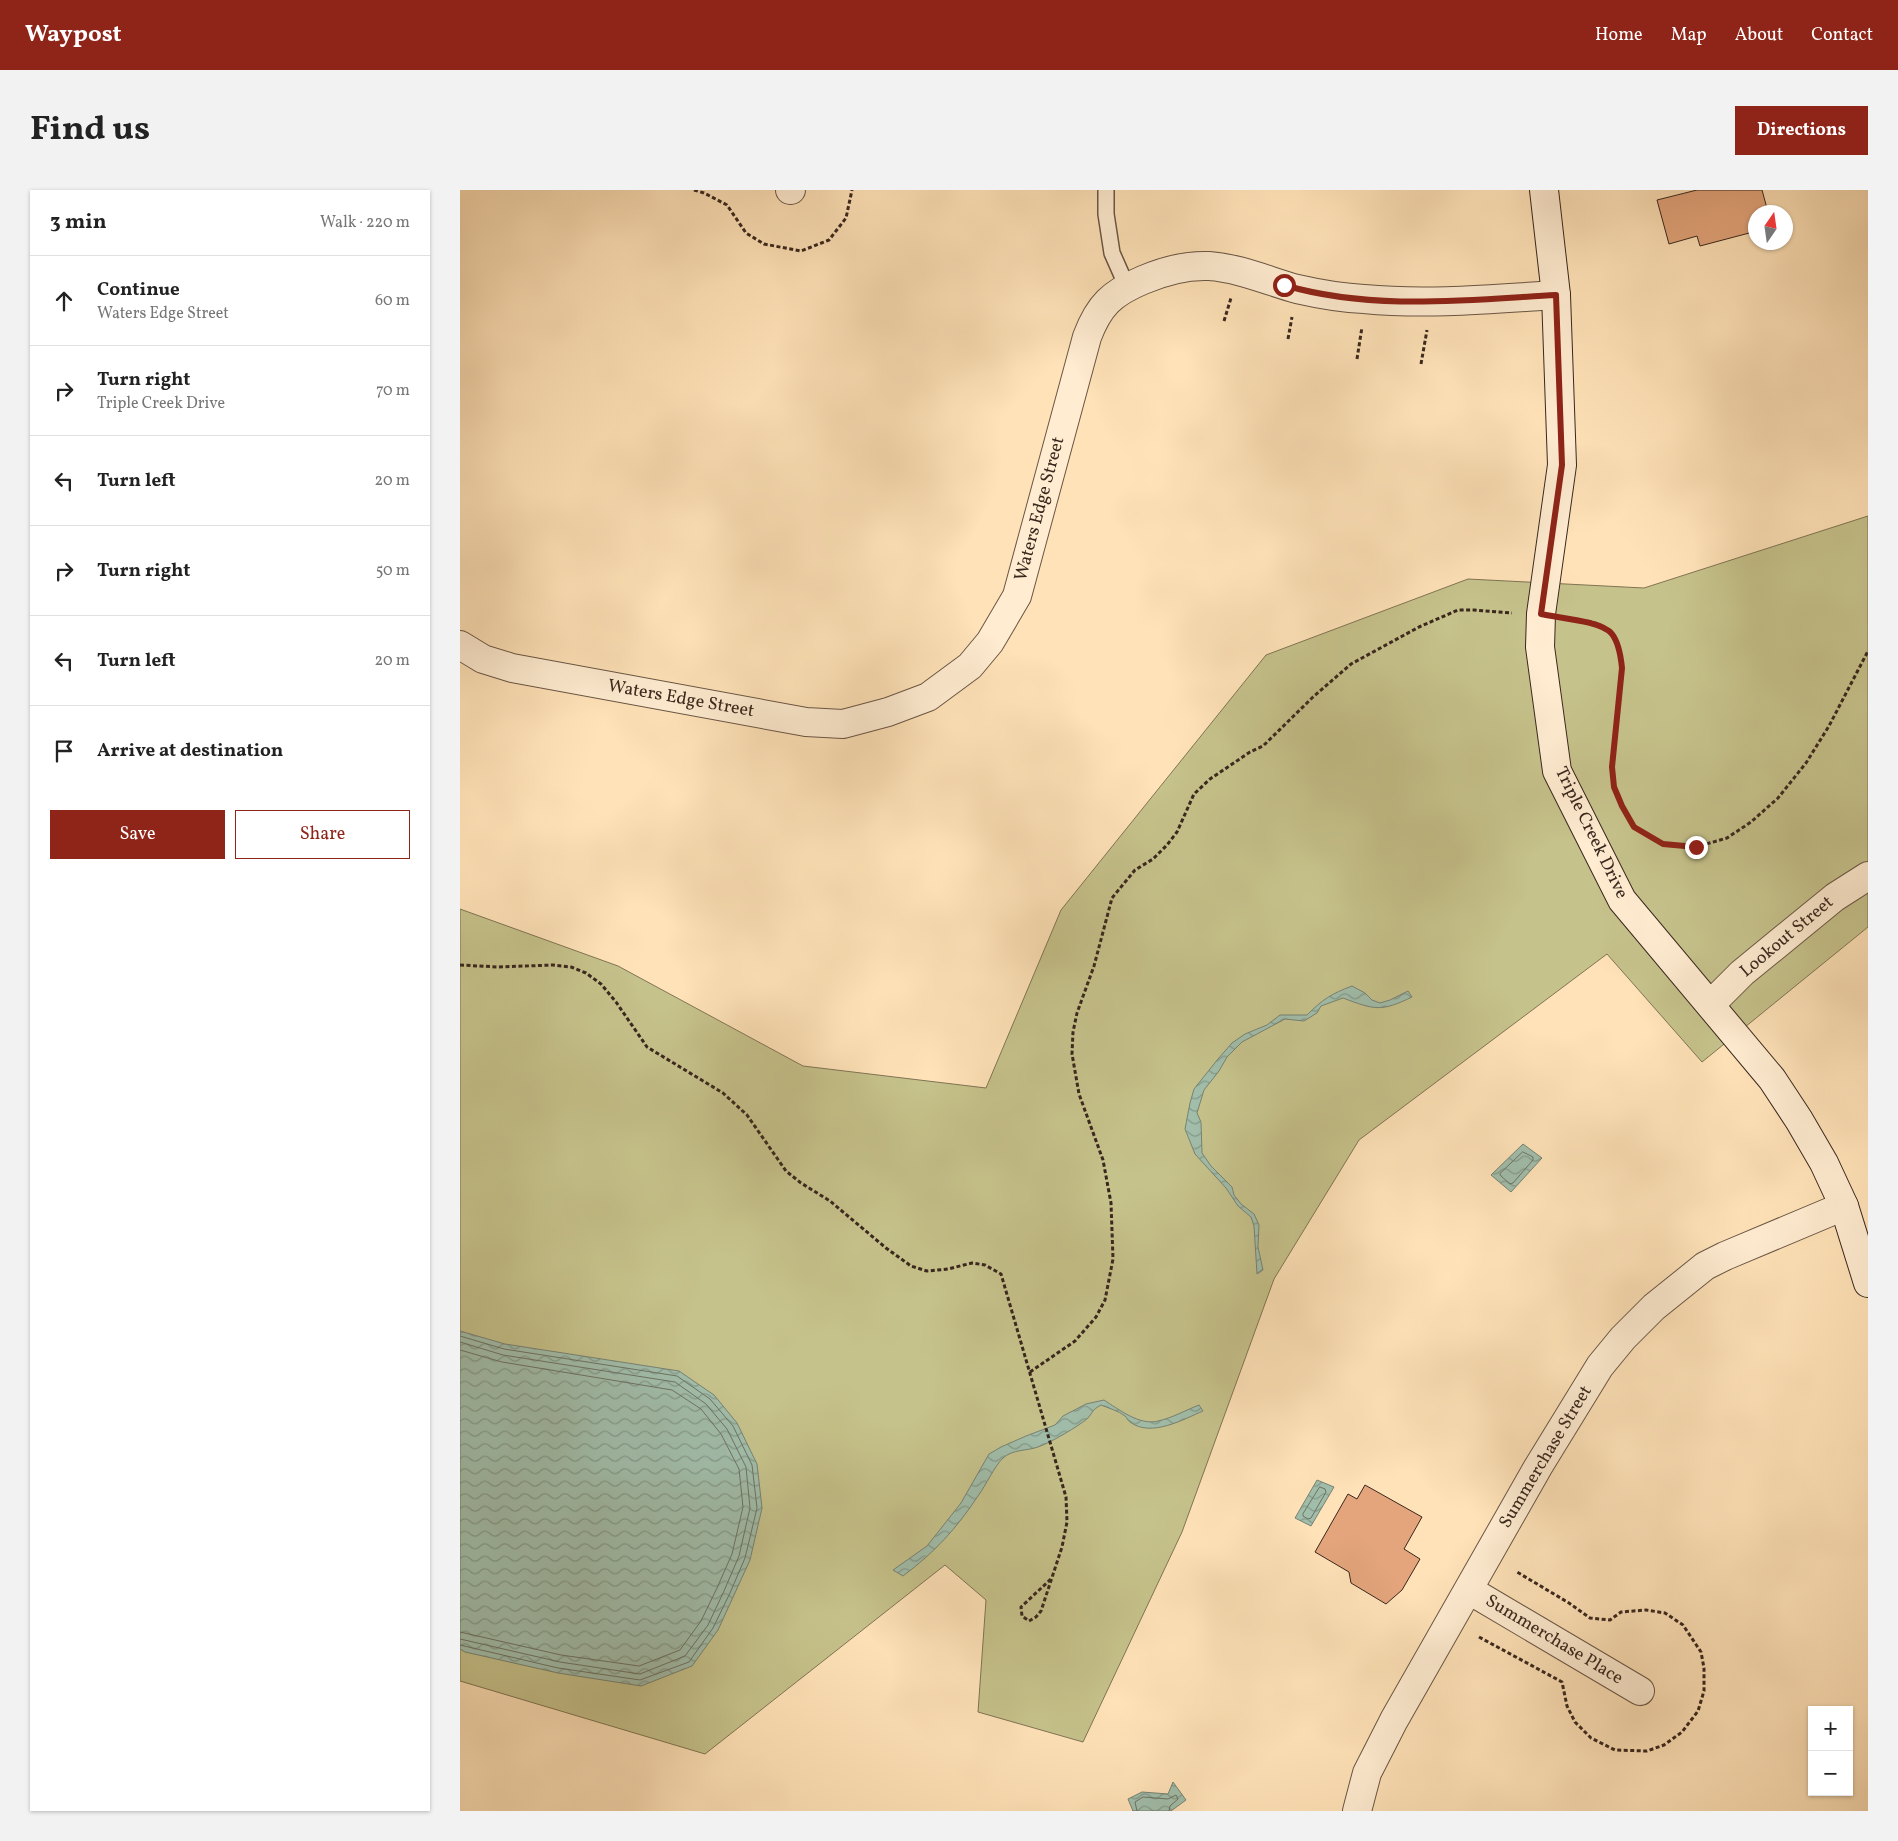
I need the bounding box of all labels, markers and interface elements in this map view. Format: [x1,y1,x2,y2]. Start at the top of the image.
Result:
text: Waypost [25,18,122,52]
text: Home [1595,23,1643,48]
text: Map [1671,23,1707,48]
text: About [1735,23,1783,48]
text: Contact [1811,23,1873,48]
text: Find us [30,106,150,154]
button: Directions [1735,106,1868,155]
north arrow [1748,205,1793,250]
text: 3 min [50,208,106,237]
text: Walk · 220 m [320,212,410,234]
route start [1273,274,1296,297]
text: Continue [97,277,180,303]
icon: ahead [50,287,78,315]
text: 60 m [375,290,410,312]
text: Waters Edge Street [97,303,229,325]
text: Turn right [97,367,190,393]
icon: right [50,377,78,405]
text: 70 m [376,380,410,402]
text: Triple Creek Drive [97,393,225,415]
street label: Waters Edge Street [1009,434,1071,584]
icon: left [50,467,78,495]
text: Turn left [97,468,176,494]
text: 20 m [375,470,410,492]
icon: right [50,557,78,585]
text: Turn right [97,558,190,584]
text: 50 m [376,560,410,582]
icon: left [50,647,78,675]
text: Turn left [97,648,176,674]
text: 20 m [375,650,410,672]
street label: Waters Edge Street [606,674,756,724]
icon: arrive [50,737,78,765]
text: Arrive at destination [97,738,283,764]
street label: Triple Creek Drive [1548,763,1634,903]
button: Save [50,810,225,859]
button: Share [235,810,410,859]
route end [1685,836,1708,859]
street label: Lookout Street [1735,890,1839,984]
street label: Summerchase Street [1493,1381,1599,1533]
street label: Summerchase Place [1480,1589,1628,1691]
map controls [1808,1706,1853,1796]
button: + [1808,1706,1853,1751]
button: − [1808,1751,1853,1796]

